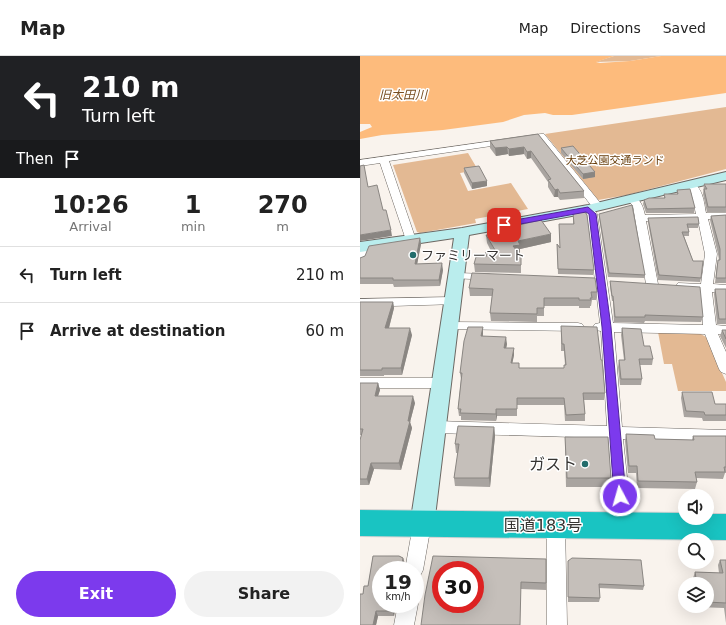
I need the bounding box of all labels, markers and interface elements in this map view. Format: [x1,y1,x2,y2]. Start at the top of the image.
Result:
text: Map [20,17,65,39]
text: Map [519,20,548,36]
text: Directions [570,20,641,36]
text: Saved [663,20,706,36]
text: 210 m [82,71,179,104]
icon: left [16,72,68,124]
water label: 旧太田川 [379,88,429,102]
text: Turn left [82,105,155,126]
icon: arrive [61,148,83,170]
text: Then [16,150,53,168]
park label: 大芝公園交通ランド [566,154,665,167]
text: 10:26 [52,191,129,219]
text: 1 [185,191,201,219]
text: 270 [258,191,308,219]
pin [487,208,521,242]
icon: arrive [493,214,515,236]
text: Arrival [69,219,112,234]
text: min [181,219,205,234]
text: m [276,219,289,234]
place label: ファミリーマート [421,248,525,263]
marker: ファミリーマート [408,250,418,260]
icon: left [16,264,38,286]
text: Turn left [50,266,122,284]
text: 210 m [296,266,344,284]
icon: arrive [16,320,38,342]
text: Arrive at destination [50,322,225,340]
text: 60 m [306,322,344,340]
place label: ガスト [529,455,577,474]
marker: ガスト [580,459,590,469]
position arrow [599,475,641,517]
map controls [678,489,714,613]
button: sound [678,489,714,525]
street label: 国道183号 [504,516,582,535]
button: search [678,533,714,569]
speed limit sign: 30 [432,561,484,613]
text: 19 [384,570,412,594]
button: Exit [16,571,176,617]
button: Share [184,571,344,617]
button: layers [678,577,714,613]
text: km/h [385,591,411,602]

